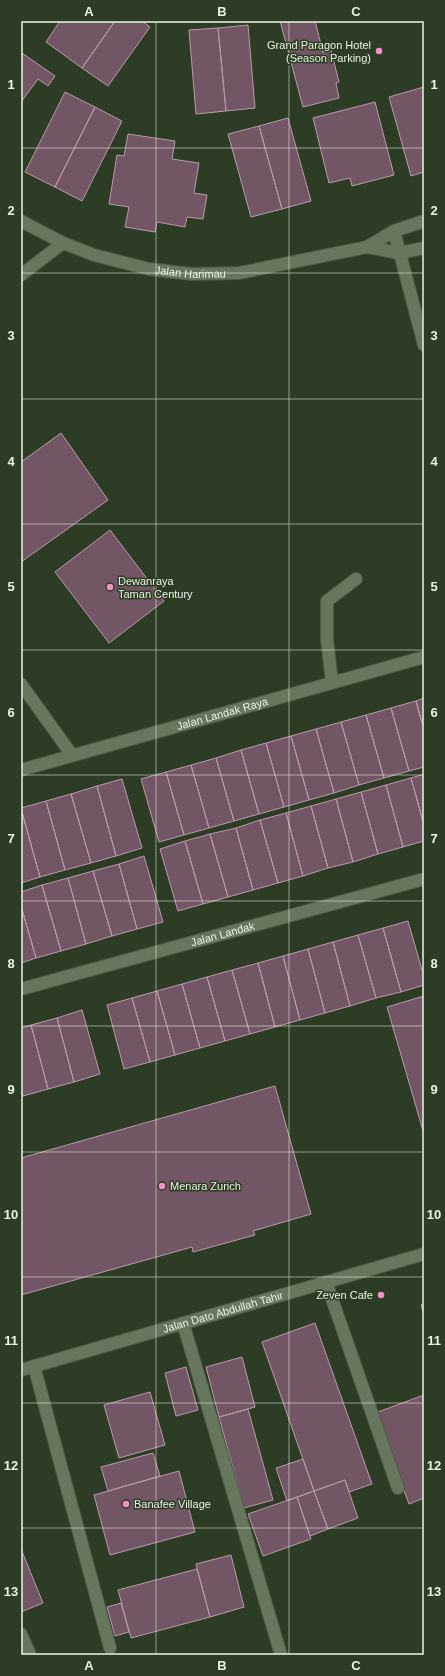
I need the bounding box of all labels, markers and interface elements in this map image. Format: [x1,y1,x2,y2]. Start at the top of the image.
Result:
text: A [84,4,94,19]
text: B [217,4,227,19]
text: C [351,4,361,19]
place label: Grand Paragon Hotel (Season Parking) [267,39,371,64]
marker: Grand Paragon Hotel (Season Parking) [374,46,384,56]
text: 1 [7,77,15,92]
text: 1 [430,77,438,92]
text: 2 [7,203,15,218]
text: 2 [430,203,438,218]
street label: Jalan Harimau [154,264,226,280]
text: 3 [7,328,15,343]
text: 3 [430,328,438,343]
text: 4 [7,454,15,469]
text: 4 [430,454,438,469]
place label: Dewanraya Taman Century [118,575,193,600]
text: 5 [7,579,15,594]
text: 5 [430,579,438,594]
marker: Dewanraya Taman Century [105,582,115,592]
street label: Jalan Landak Raya [175,695,270,732]
text: 6 [7,705,15,720]
text: 6 [430,705,438,720]
text: 7 [7,831,15,846]
text: 7 [430,831,438,846]
street label: Jalan Landak [189,919,256,948]
text: 8 [7,956,15,971]
text: 8 [430,956,438,971]
text: 9 [7,1082,15,1097]
text: 9 [430,1082,438,1097]
place label: Menara Zurich [170,1180,241,1192]
marker: Menara Zurich [157,1181,167,1191]
text: 10 [4,1207,18,1222]
text: 10 [427,1207,441,1222]
street label: Jalan Dato Abdullah Tahir [161,1289,285,1335]
place label: Zeven Cafe [316,1289,373,1301]
marker: Zeven Cafe [376,1290,386,1300]
text: 11 [4,1333,18,1348]
text: 11 [427,1333,441,1348]
text: 12 [4,1458,18,1473]
text: 12 [427,1458,441,1473]
place label: Banafee Village [134,1498,211,1510]
marker: Banafee Village [121,1499,131,1509]
text: 13 [4,1584,18,1599]
text: 13 [427,1584,441,1599]
text: A [84,1658,94,1673]
text: B [217,1658,227,1673]
text: C [351,1658,361,1673]

